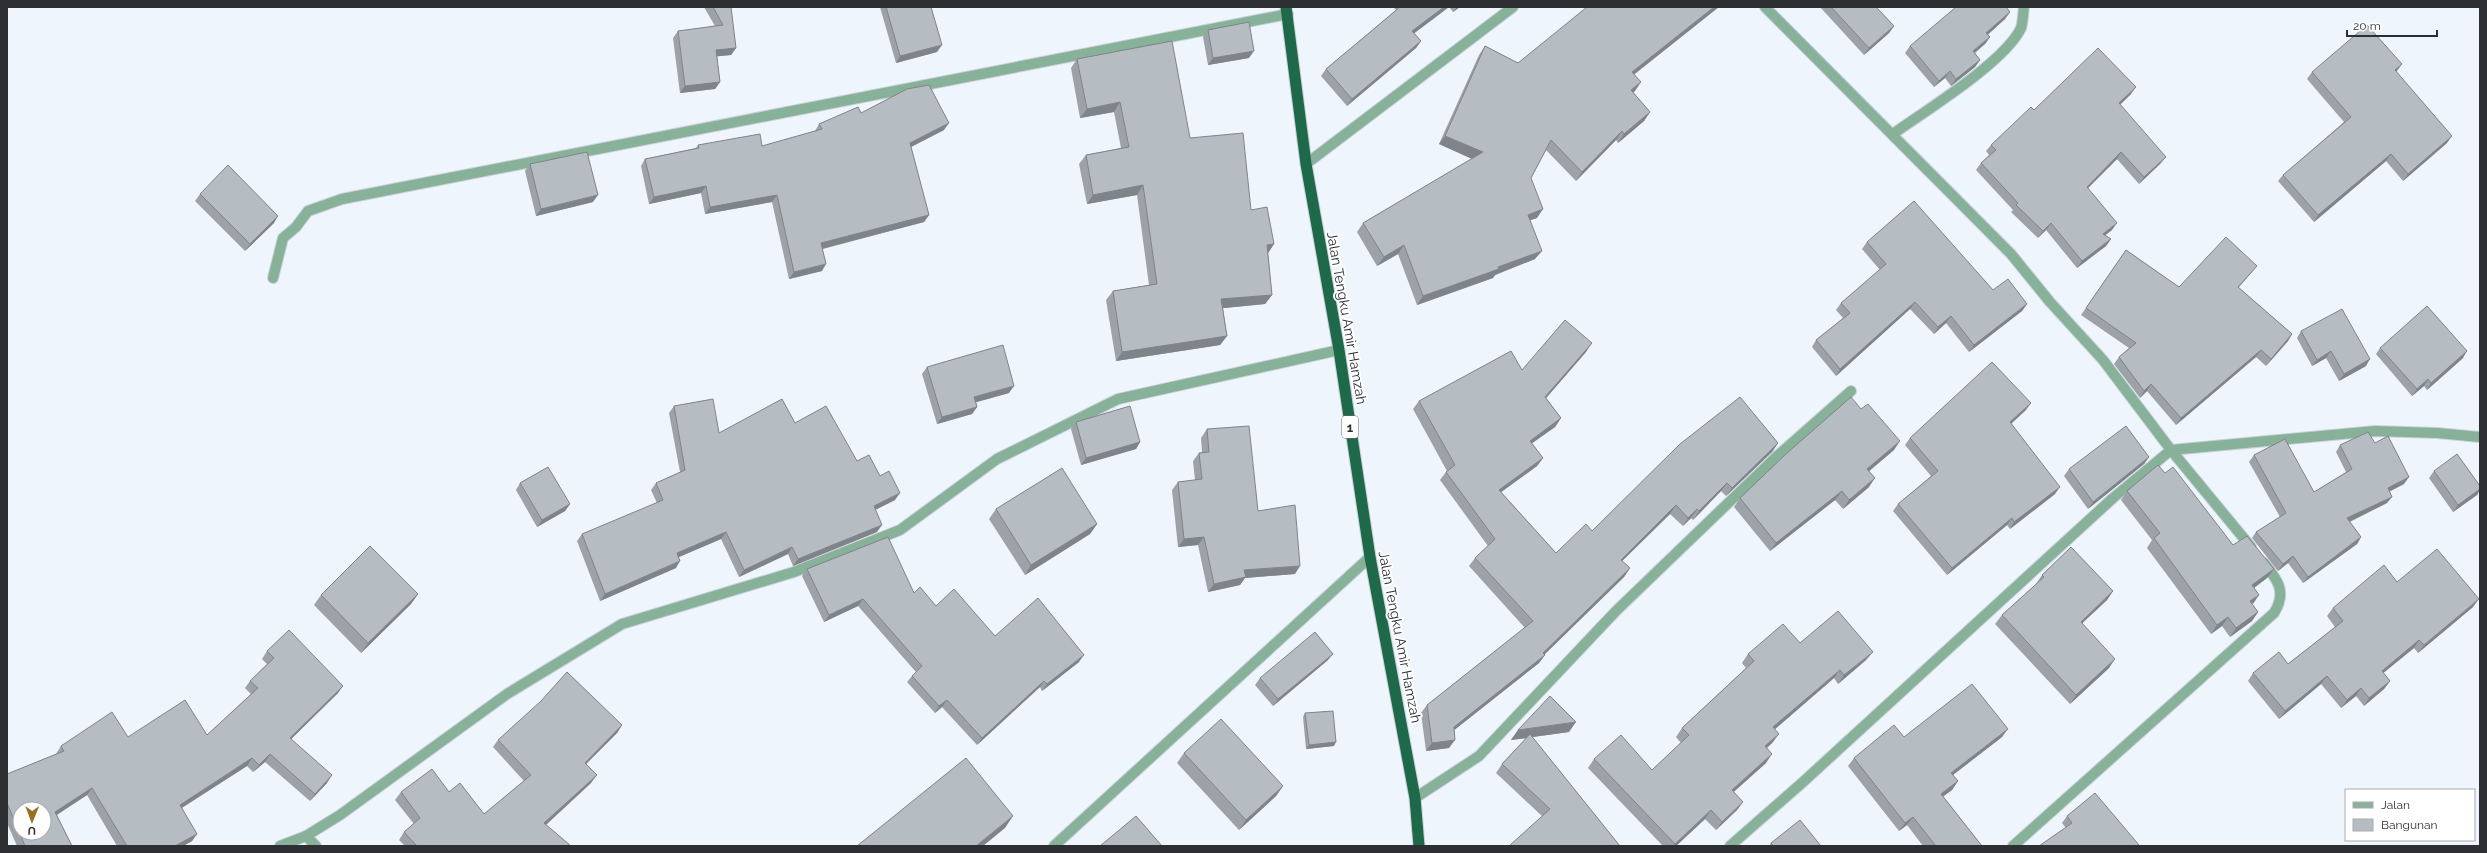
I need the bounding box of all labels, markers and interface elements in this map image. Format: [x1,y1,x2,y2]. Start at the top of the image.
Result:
scale bar [2347,12,2437,38]
text: 20 m [2353,19,2381,33]
street label: Jalan Tengku Amir Hamzah [1324,231,1370,405]
road number: 1 [1342,416,1358,438]
street label: Jalan Tengku Amir Hamzah [1375,550,1425,724]
legend [2345,789,2475,841]
text: Jalan [2381,798,2410,812]
north arrow [12,801,52,841]
text: Bangunan [2381,818,2438,832]
text: U [28,824,36,837]

